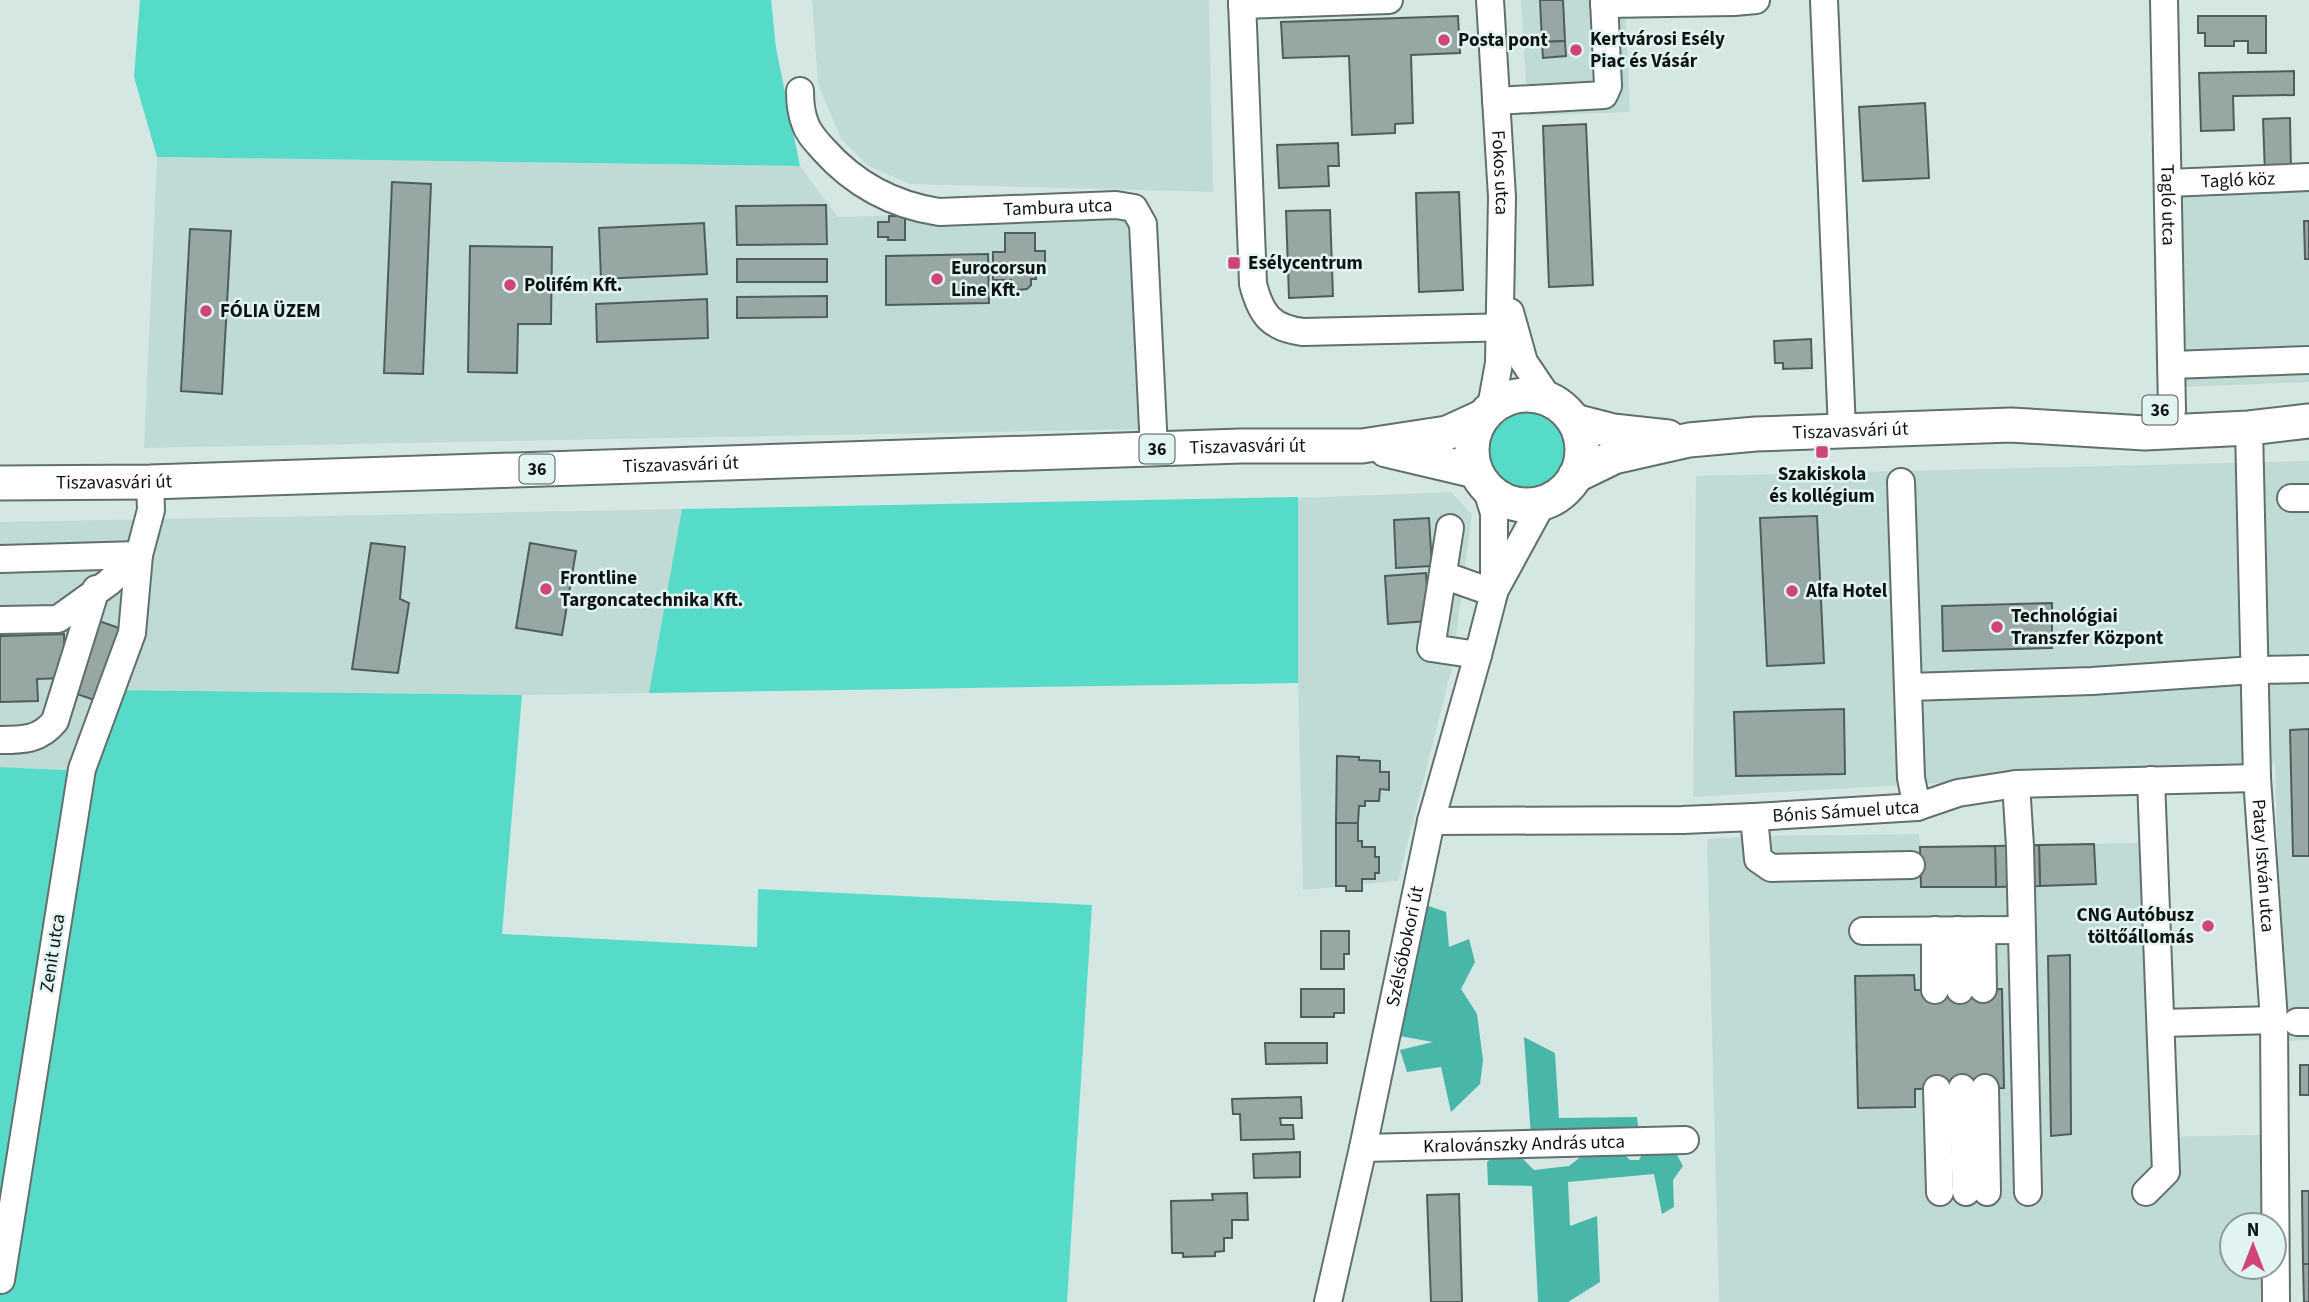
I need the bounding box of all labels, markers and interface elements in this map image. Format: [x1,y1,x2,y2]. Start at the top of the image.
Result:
place label: Kertvárosi Esély Piac és Vásár [1590,26,1725,75]
place label: Posta pont [1458,27,1548,54]
marker: Posta pont [1436,32,1452,48]
marker: Kertvárosi Esély Piac és Vásár [1568,42,1584,58]
street label: Fokos utca [1484,129,1516,215]
street label: Tagló utca [2154,164,2182,246]
street label: Tagló köz [2200,165,2276,195]
street label: Tambura utca [1003,192,1113,223]
place label: Esélycentrum [1248,250,1363,277]
place label: Eurocorsun Line Kft. [951,255,1047,304]
marker: Esélycentrum [1226,255,1242,271]
marker: Eurocorsun Line Kft. [929,271,945,287]
place label: Polifém Kft. [524,272,623,299]
marker: Polifém Kft. [502,277,518,293]
place label: FÓLIA ÜZEM [220,298,321,325]
marker: FÓLIA ÜZEM [198,303,214,319]
road number: 36 [2142,396,2178,424]
street label: Tiszavasvári út [1792,415,1909,446]
street label: Tiszavasvári út [1189,433,1306,461]
road number: 36 [1140,434,1174,463]
marker: Szakiskola és kollégium [1814,444,1830,460]
street label: Tiszavasvári út [622,449,740,480]
road number: 36 [520,454,554,484]
place label: Szakiskola és kollégium [1769,461,1875,510]
street label: Tiszavasvári út [56,468,173,496]
place label: Frontline Targoncatechnika Kft. [560,565,743,614]
place label: Alfa Hotel [1805,578,1888,605]
marker: Frontline Targoncatechnika Kft. [538,581,554,597]
marker: Alfa Hotel [1784,583,1800,599]
place label: Technológiai Transzfer Központ [2011,603,2163,652]
marker: Technológiai Transzfer Központ [1989,619,2005,635]
street label: Bónis Sámuel utca [1772,793,1920,829]
street label: Patay István utca [2245,798,2281,933]
street label: Szélsőbokori út [1379,883,1431,1009]
place label: CNG Autóbusz töltőállomás [2076,902,2194,951]
street label: Zenit utca [33,912,73,994]
marker: CNG Autóbusz töltőállomás [2200,918,2216,934]
street label: Kralovánszky András utca [1423,1128,1625,1160]
north arrow [2218,1211,2288,1281]
text: N [2247,1217,2259,1244]

